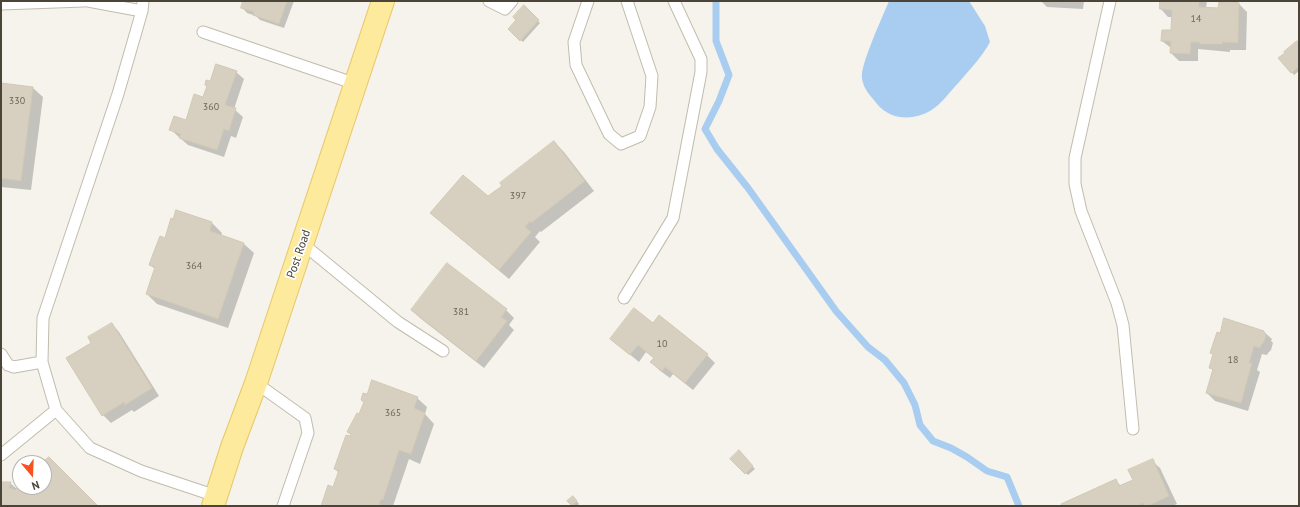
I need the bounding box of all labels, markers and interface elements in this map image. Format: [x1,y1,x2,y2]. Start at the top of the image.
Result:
house number: 14 [1191,13,1201,25]
house number: 330 [9,95,25,107]
house number: 360 [203,101,219,113]
house number: 397 [510,190,526,202]
street label: Post Road [284,228,314,280]
house number: 364 [186,260,202,272]
house number: 381 [453,306,469,318]
house number: 10 [657,338,667,350]
house number: 18 [1228,354,1238,366]
house number: 365 [385,407,401,419]
north arrow [12,455,52,495]
text: N [30,478,41,493]

